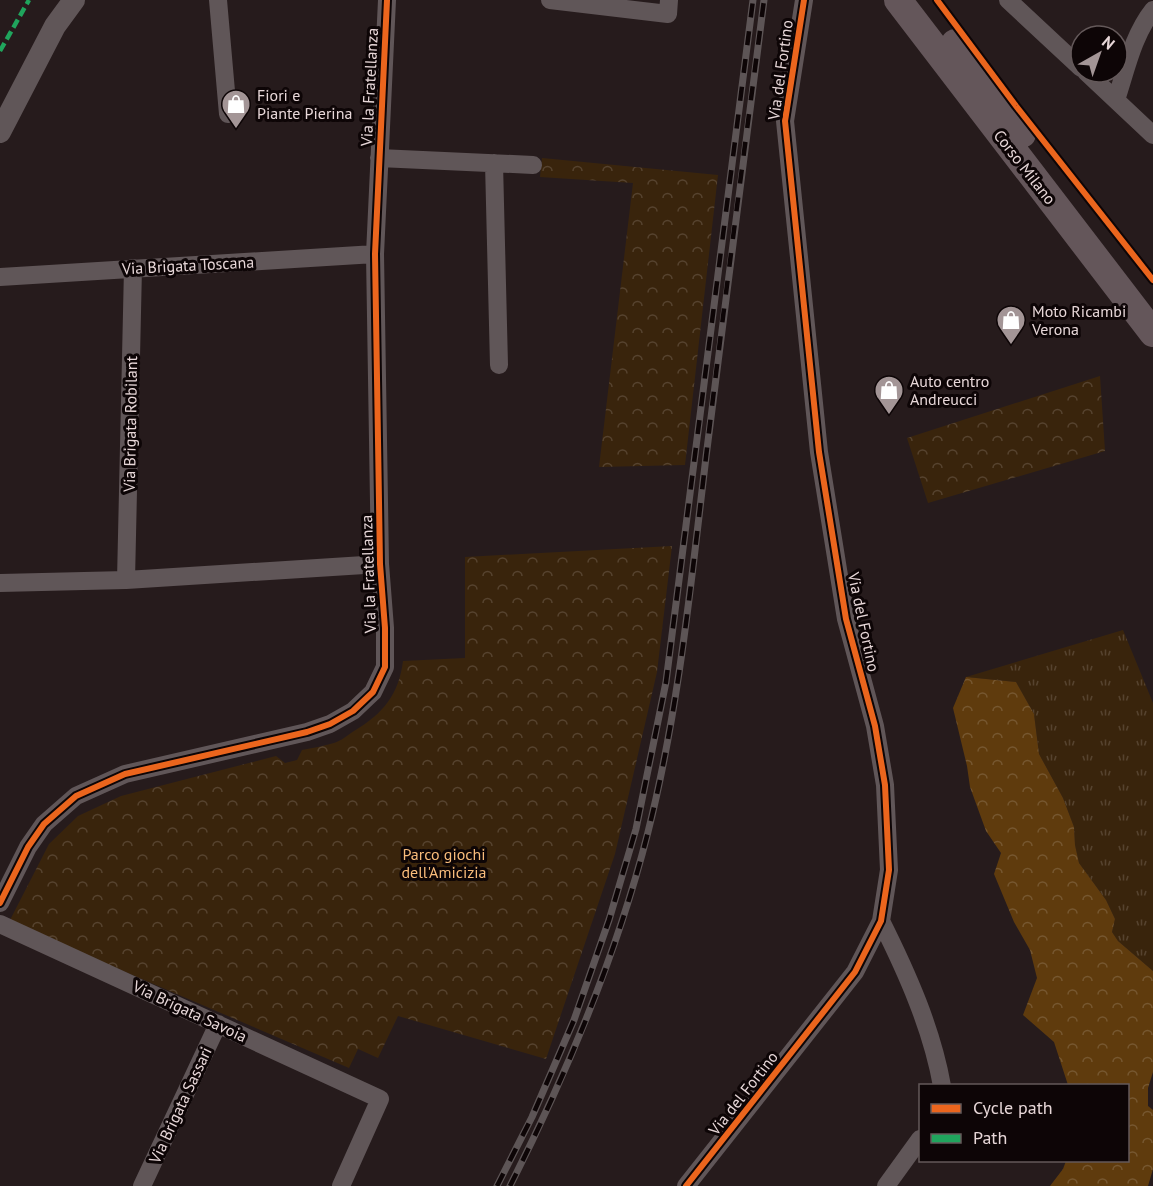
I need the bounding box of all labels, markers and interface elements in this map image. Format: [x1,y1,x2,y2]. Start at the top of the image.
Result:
street label: Via del Fortino [763,19,797,122]
north arrow [1069,24,1129,84]
street label: Via la Fratellanza [356,27,382,148]
text: N [1098,31,1119,54]
place label: Fiori e Piante Pierina [257,85,352,123]
shop icon: Fiori e Piante Pierina [220,88,252,130]
street label: Corso Milano [990,126,1060,208]
street label: Via Brigata Toscana [120,252,255,279]
place label: Moto Ricambi Verona [1031,301,1126,339]
shop icon: Moto Ricambi Verona [995,304,1027,346]
street label: Via Brigata Robilant [119,355,141,493]
place label: Auto centro Andreucci [910,371,989,409]
shop icon: Auto centro Andreucci [873,374,905,416]
street label: Via la Fratellanza [356,514,380,635]
street label: Via del Fortino [844,570,884,674]
park label: Parco giochi dell'Amicizia [401,844,487,882]
street label: Via Brigata Savoia [129,975,250,1046]
street label: Via Brigata Sassari [144,1043,216,1167]
street label: Via del Fortino [703,1047,782,1140]
legend [919,1084,1129,1162]
text: Cycle path [973,1096,1053,1119]
text: Path [973,1126,1007,1149]

